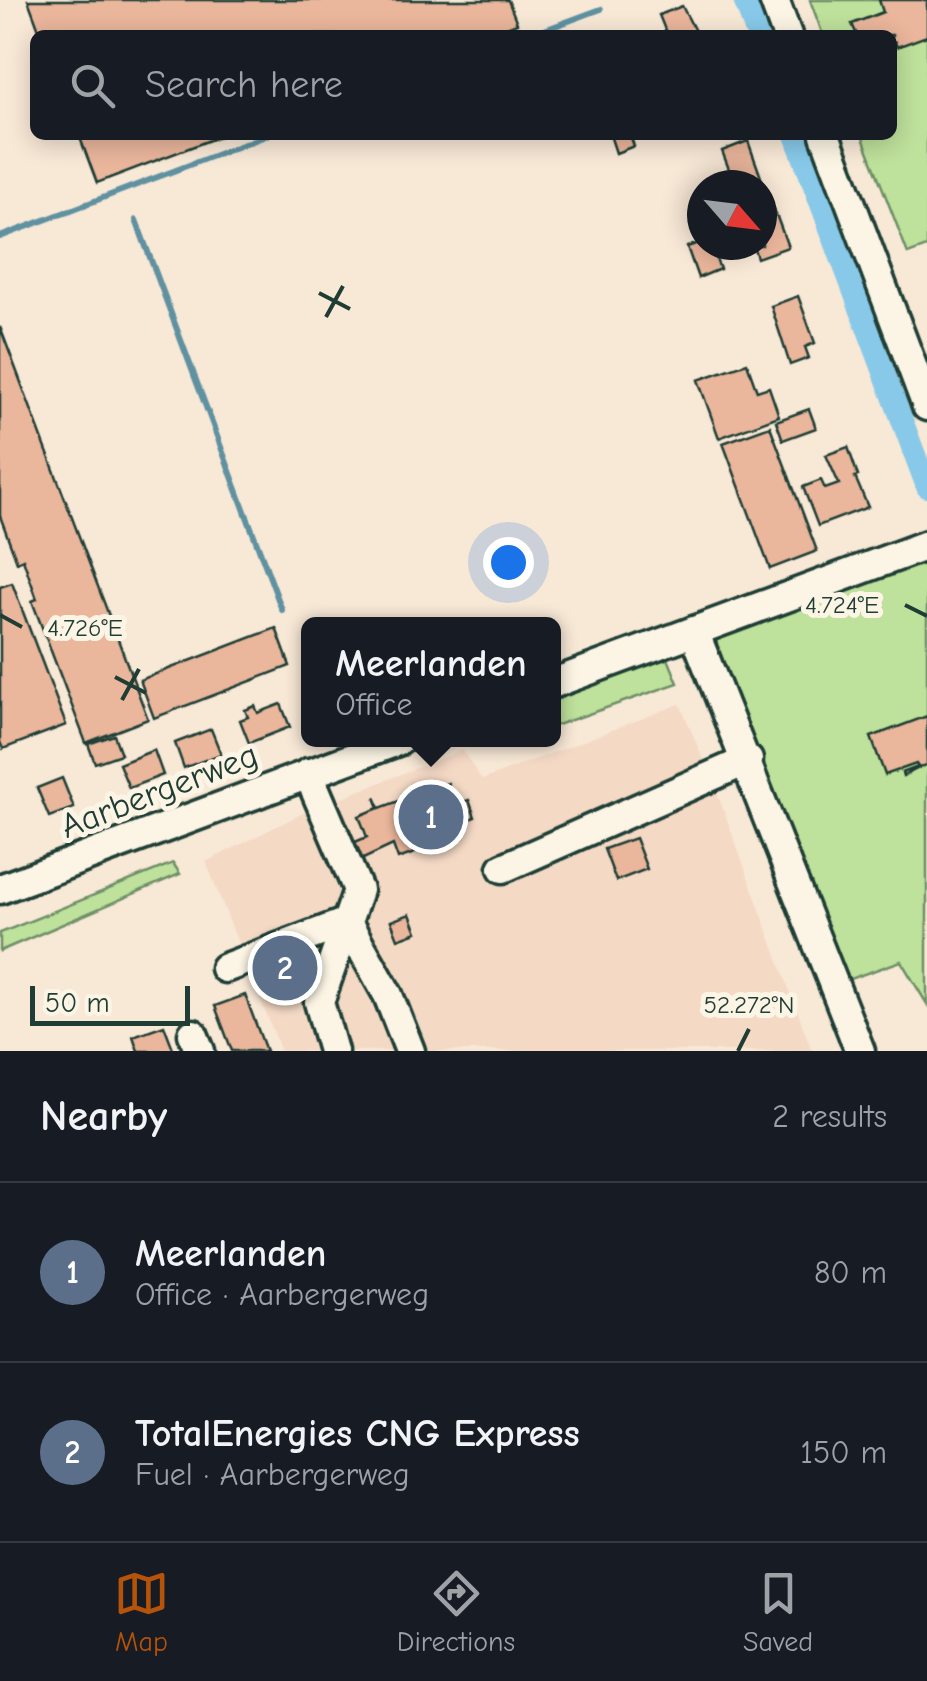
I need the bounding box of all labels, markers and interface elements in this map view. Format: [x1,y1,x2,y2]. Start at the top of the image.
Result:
search box [30,30,897,140]
icon: search [65,58,120,113]
text: Search here [145,63,343,107]
north arrow [687,170,777,260]
your location [483,537,534,588]
text: 4.724°E [805,590,879,619]
text: 4.726°E [47,613,123,642]
popup [301,617,561,747]
text: Meerlanden [335,642,527,686]
text: Office [335,686,413,723]
street label: Aarbergerweg [55,734,264,847]
pin: 1 [398,780,464,854]
pin: 2 [252,930,318,1006]
scale bar [30,981,190,1026]
text: 50 m [45,987,110,1019]
text: 52.272°N [703,990,795,1019]
text: Nearby [40,1092,167,1141]
text: 2 results [772,1098,887,1135]
text: Meerlanden [135,1232,326,1276]
text: 1 [66,1254,79,1291]
text: 80 m [814,1254,887,1291]
text: Office · Aarbergerweg [135,1276,429,1313]
text: TotalEnergies CNG Express [135,1412,580,1456]
text: 2 [65,1434,80,1471]
text: 150 m [800,1434,887,1471]
text: Fuel · Aarbergerweg [135,1456,410,1493]
tab: Map [114,1566,169,1658]
tab: Directions [397,1566,515,1658]
tab: Saved [743,1566,813,1658]

